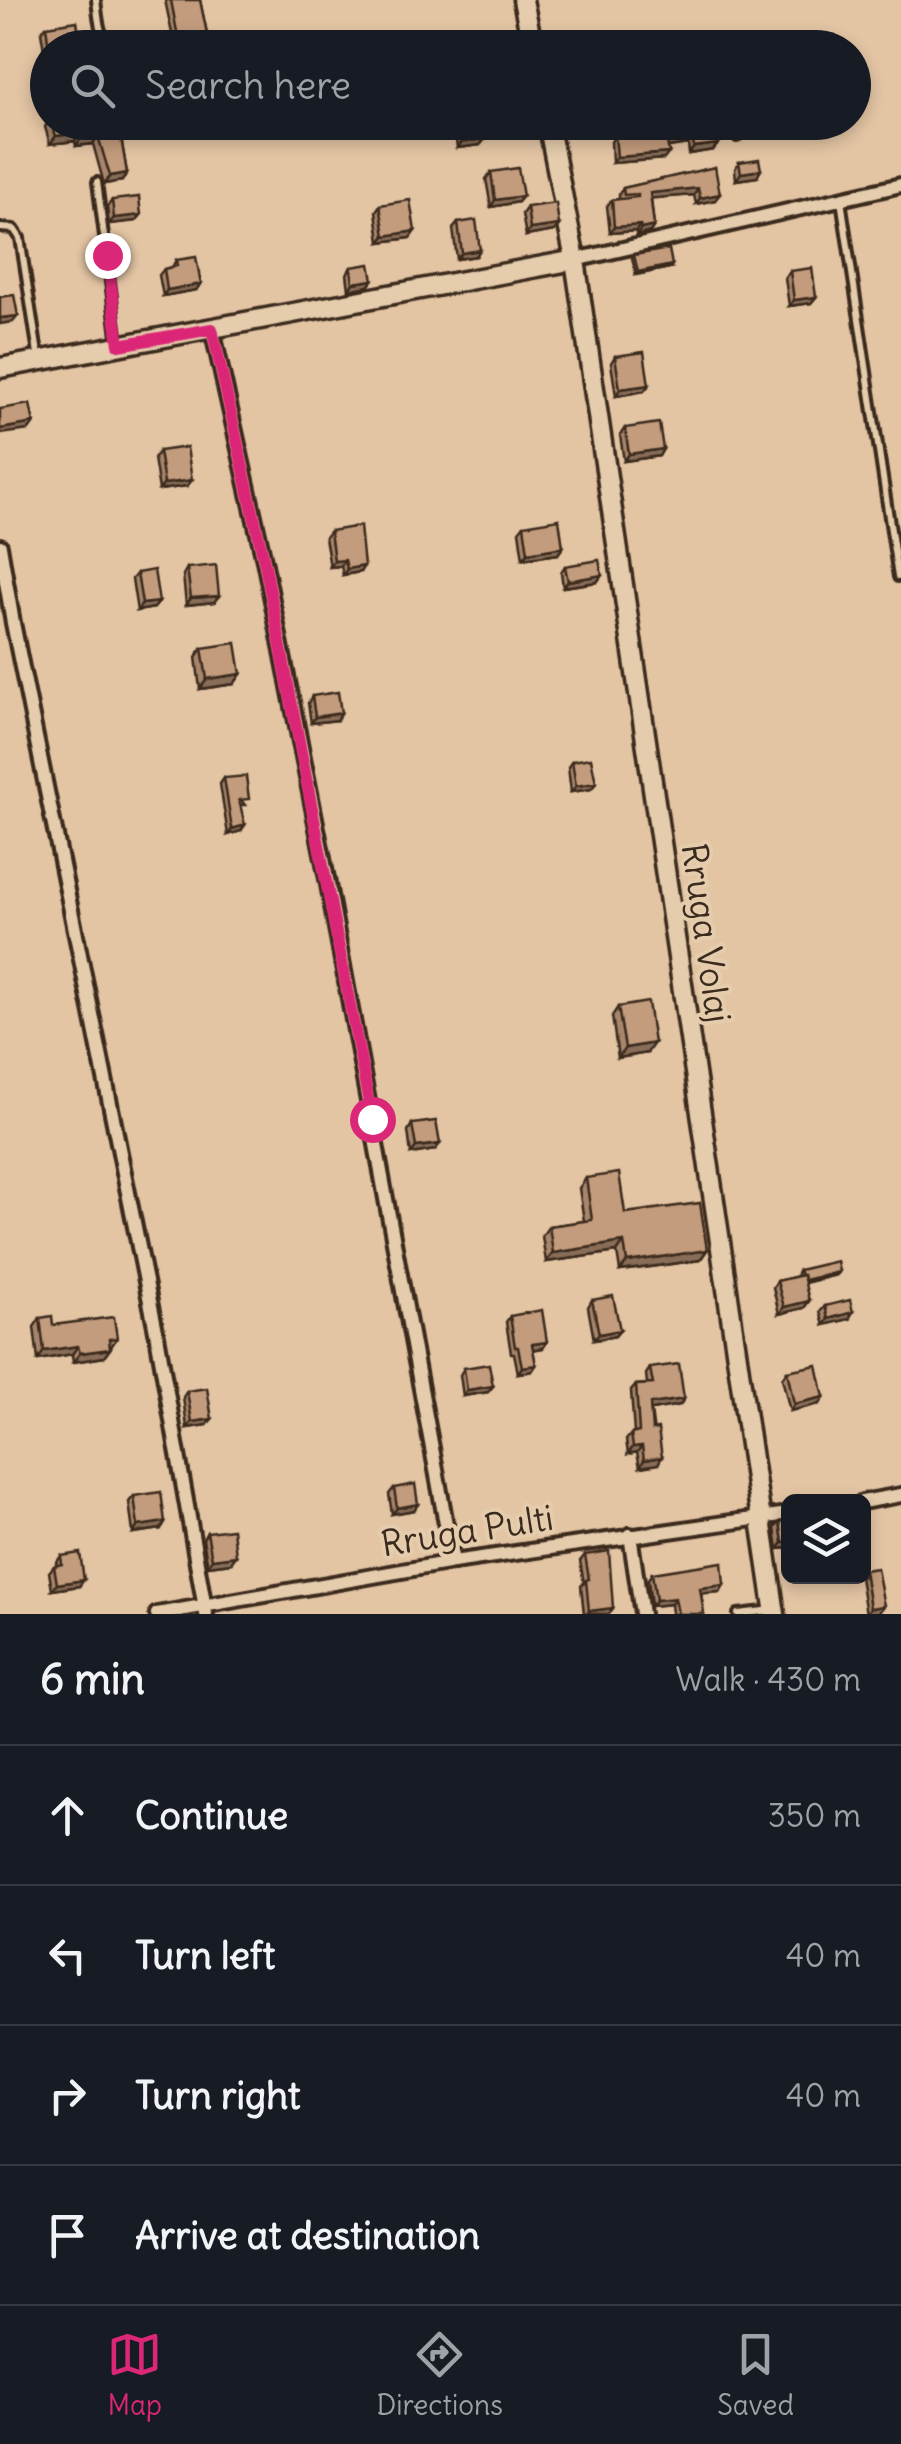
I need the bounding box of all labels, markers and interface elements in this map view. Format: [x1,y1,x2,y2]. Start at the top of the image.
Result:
search box [30,30,871,140]
icon: search [65,58,120,113]
text: Search here [145,62,351,109]
route end [85,233,131,279]
street label: Rruga Volaj [673,840,741,1025]
route start [350,1097,396,1143]
map controls [781,1494,871,1584]
button: layers [781,1494,871,1584]
street label: Rruga Pulti [378,1495,556,1565]
text: 6 min [40,1653,145,1705]
text: Walk · 430 m [675,1659,861,1700]
icon: ahead [40,1788,95,1843]
text: Continue [135,1792,288,1839]
text: 350 m [768,1795,861,1836]
icon: left [40,1928,95,1983]
text: Turn left [135,1932,275,1979]
text: 40 m [786,1935,861,1976]
icon: right [40,2068,95,2123]
text: Turn right [135,2072,301,2119]
text: 40 m [786,2075,861,2116]
icon: arrive [40,2208,95,2263]
text: Arrive at destination [135,2212,480,2259]
tab: Map [107,2327,162,2423]
tab: Directions [376,2327,503,2423]
tab: Saved [717,2327,794,2423]

